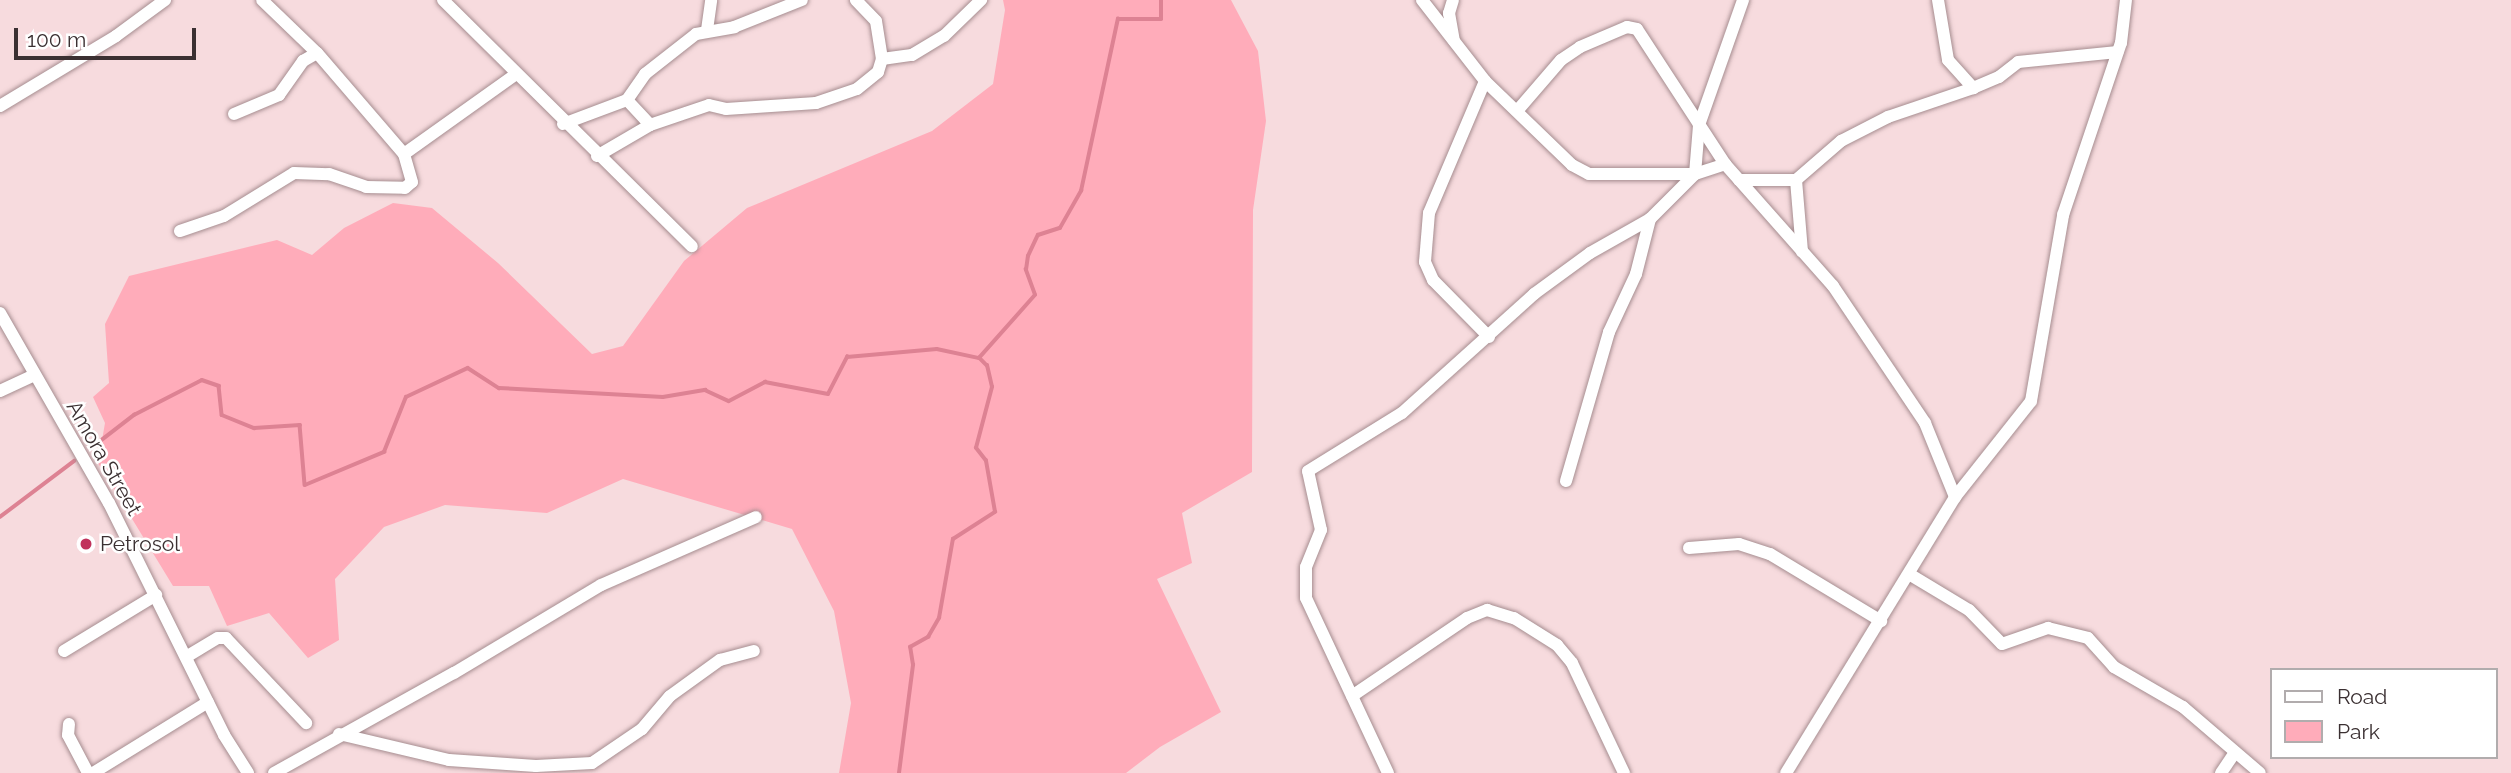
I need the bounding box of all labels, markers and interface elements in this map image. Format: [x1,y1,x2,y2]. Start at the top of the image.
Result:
scale bar [18,14,200,58]
text: 100 m [27,27,86,52]
street label: Amora Street [61,396,147,520]
place label: Petrosol [100,531,180,557]
marker: Petrosol [78,536,94,552]
legend [2270,668,2497,759]
text: Road [2337,684,2387,709]
text: Park [2337,719,2380,744]

